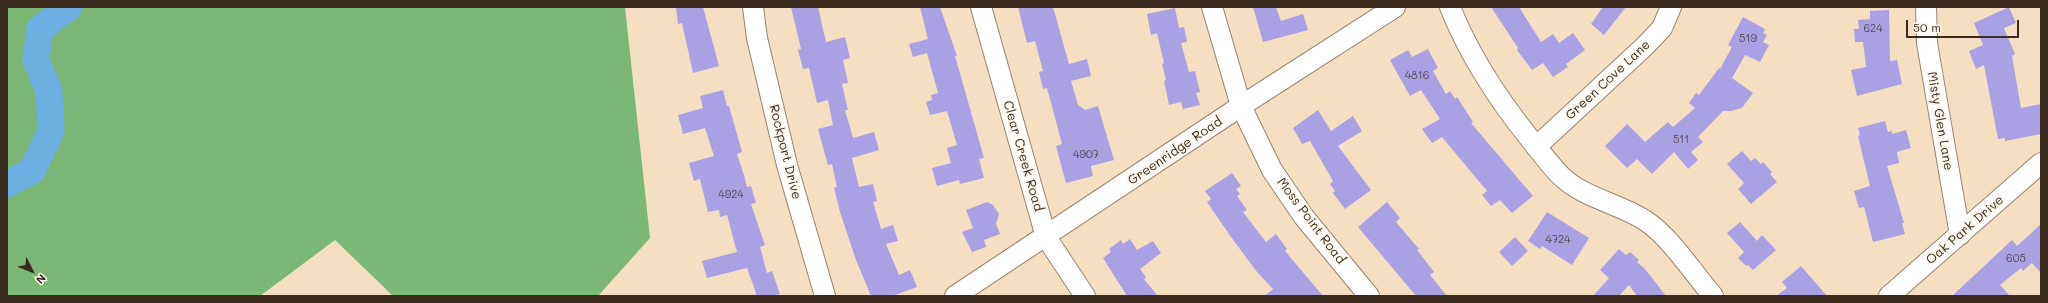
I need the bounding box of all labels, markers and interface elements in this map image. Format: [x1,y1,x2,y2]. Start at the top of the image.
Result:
scale bar [1908,12,2021,38]
text: 50 m [1913,19,1941,35]
house number: 624 [1863,22,1883,36]
house number: 519 [1739,32,1757,46]
street label: Green Cove Lane [1563,37,1653,123]
house number: 4816 [1405,69,1429,83]
street label: Misty Glen Lane [1924,70,1956,172]
street label: Clear Creek Road [1000,99,1046,213]
street label: Rockport Drive [766,103,804,201]
street label: Greenridge Road [1125,114,1225,188]
house number: 511 [1673,133,1689,147]
house number: 4907 [1073,148,1099,162]
street label: Moss Point Road [1273,175,1349,267]
house number: 4924 [718,188,744,202]
street label: Oak Park Drive [1923,192,2007,268]
house number: 4724 [1545,233,1571,247]
north arrow [12,251,52,291]
house number: 605 [2006,252,2026,266]
text: N [33,271,50,287]

